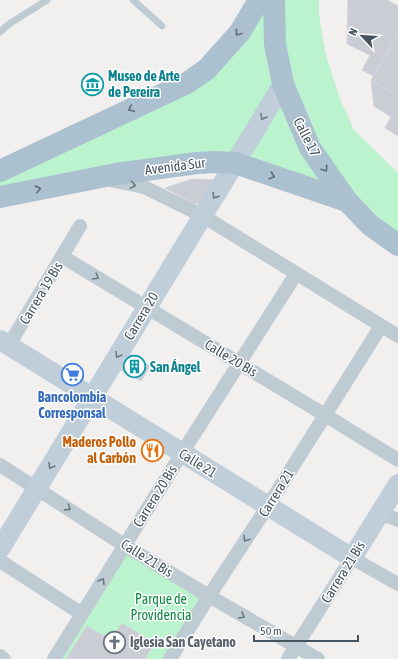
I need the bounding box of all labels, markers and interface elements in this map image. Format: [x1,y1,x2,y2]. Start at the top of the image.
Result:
north arrow [342,16,382,56]
text: N [346,26,360,37]
one-way arrow [236,28,243,35]
place label: Museo de Arte de Pereira [108,68,180,100]
museum icon: Museo de Arte de Pereira [79,71,105,97]
one-way arrow [127,104,135,112]
one-way arrow [260,113,267,120]
street label: Calle 17 [290,115,324,159]
street label: Avenida Sur [144,154,207,178]
one-way arrow [320,165,327,172]
one-way arrow [269,171,276,179]
one-way arrow [130,180,136,188]
one-way arrow [35,186,41,194]
one-way arrow [212,192,220,199]
street label: Carrera 19 Bis [16,259,66,327]
one-way arrow [92,272,99,279]
street label: Carrera 20 [121,289,162,343]
street label: Calle 20 Bis [202,336,260,380]
one-way arrow [115,351,122,358]
building icon: San Ángel [121,354,147,380]
place label: San Ángel [150,359,201,375]
supermarket icon: Bancolombia Corresponsal [59,362,85,388]
place label: Bancolombia Corresponsal [38,389,107,421]
place label: Maderos Pollo al Carbón [62,434,136,466]
restaurant icon: Maderos Pollo al Carbón [139,437,165,463]
street label: Calle 21 [176,445,220,481]
one-way arrow [48,462,55,469]
street label: Carrera 20 Bis [130,462,180,530]
street label: Carrera 21 [255,466,297,520]
one-way arrow [64,503,71,510]
one-way arrow [244,535,251,542]
street label: Calle 21 Bis [118,536,176,580]
street label: Carrera 21 Bis [318,538,368,606]
one-way arrow [98,578,105,585]
park label: Parque de Providencia [130,591,192,623]
one-way arrow [238,611,246,618]
scale bar [254,617,358,643]
text: 50 m [260,624,282,638]
church icon: Iglesia San Cayetano [101,629,127,655]
place label: Iglesia San Cayetano [130,634,236,650]

